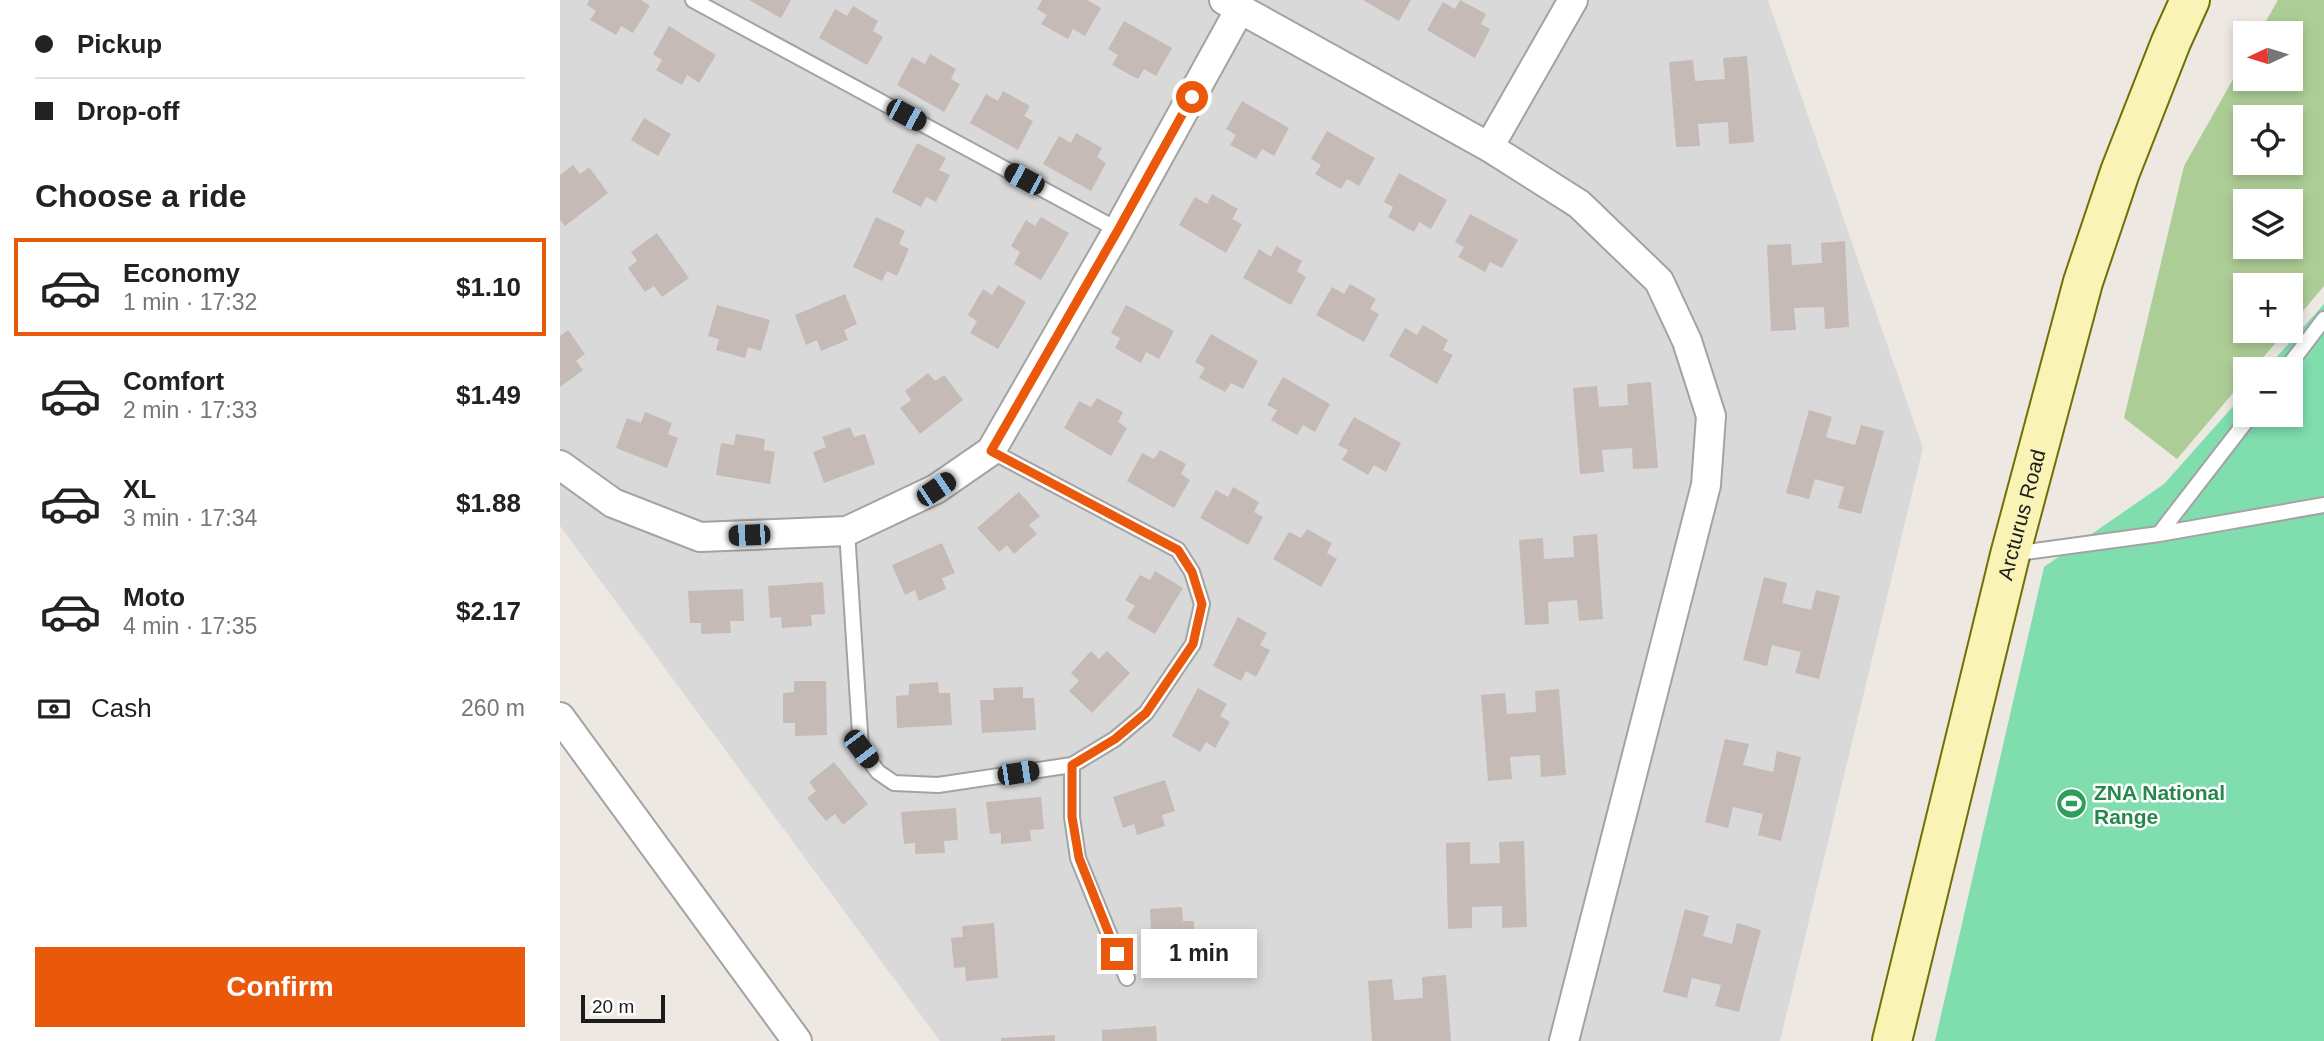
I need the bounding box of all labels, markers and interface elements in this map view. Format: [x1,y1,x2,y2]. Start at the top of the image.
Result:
north arrow [2233,21,2303,91]
map controls [2233,21,2303,427]
text: Pickup [77,29,162,59]
route start [1176,81,1208,113]
text: Drop-off [77,96,180,126]
car [883,96,930,134]
button: locate [2233,105,2303,175]
car [1001,160,1048,198]
text: Choose a ride [35,178,247,214]
button: layers [2233,189,2303,259]
icon: car [39,256,102,319]
text: Economy [123,258,240,288]
text: $1.10 [456,272,521,302]
button: + [2233,273,2303,343]
text: 1 min · 17:32 [123,289,257,315]
button: − [2233,357,2303,427]
icon: car [39,364,102,427]
text: Comfort [123,366,224,396]
text: $1.49 [456,380,521,410]
text: 2 min · 17:33 [123,397,257,423]
street label: Arcturus Road [1993,447,2049,582]
car [913,469,960,509]
icon: car [39,472,102,535]
text: XL [123,474,156,504]
text: $1.88 [456,488,521,518]
text: 3 min · 17:34 [123,505,257,531]
car [728,524,771,546]
icon: car [39,580,102,643]
text: Moto [123,582,185,612]
text: $2.17 [456,596,521,626]
text: 4 min · 17:35 [123,613,257,639]
icon: cash [35,690,73,728]
text: Cash [91,693,152,723]
text: 260 m [461,695,525,721]
car [840,726,883,772]
car [996,759,1041,787]
place label: ZNA National Range [2094,781,2225,828]
sports icon: ZNA National Range [2054,787,2088,821]
callout: 1 min [1142,930,1257,978]
route end [1101,938,1133,970]
text: 1 min [1169,940,1229,966]
button: Confirm [35,947,525,1027]
scale bar [581,992,665,1024]
text: 20 m [592,996,634,1017]

